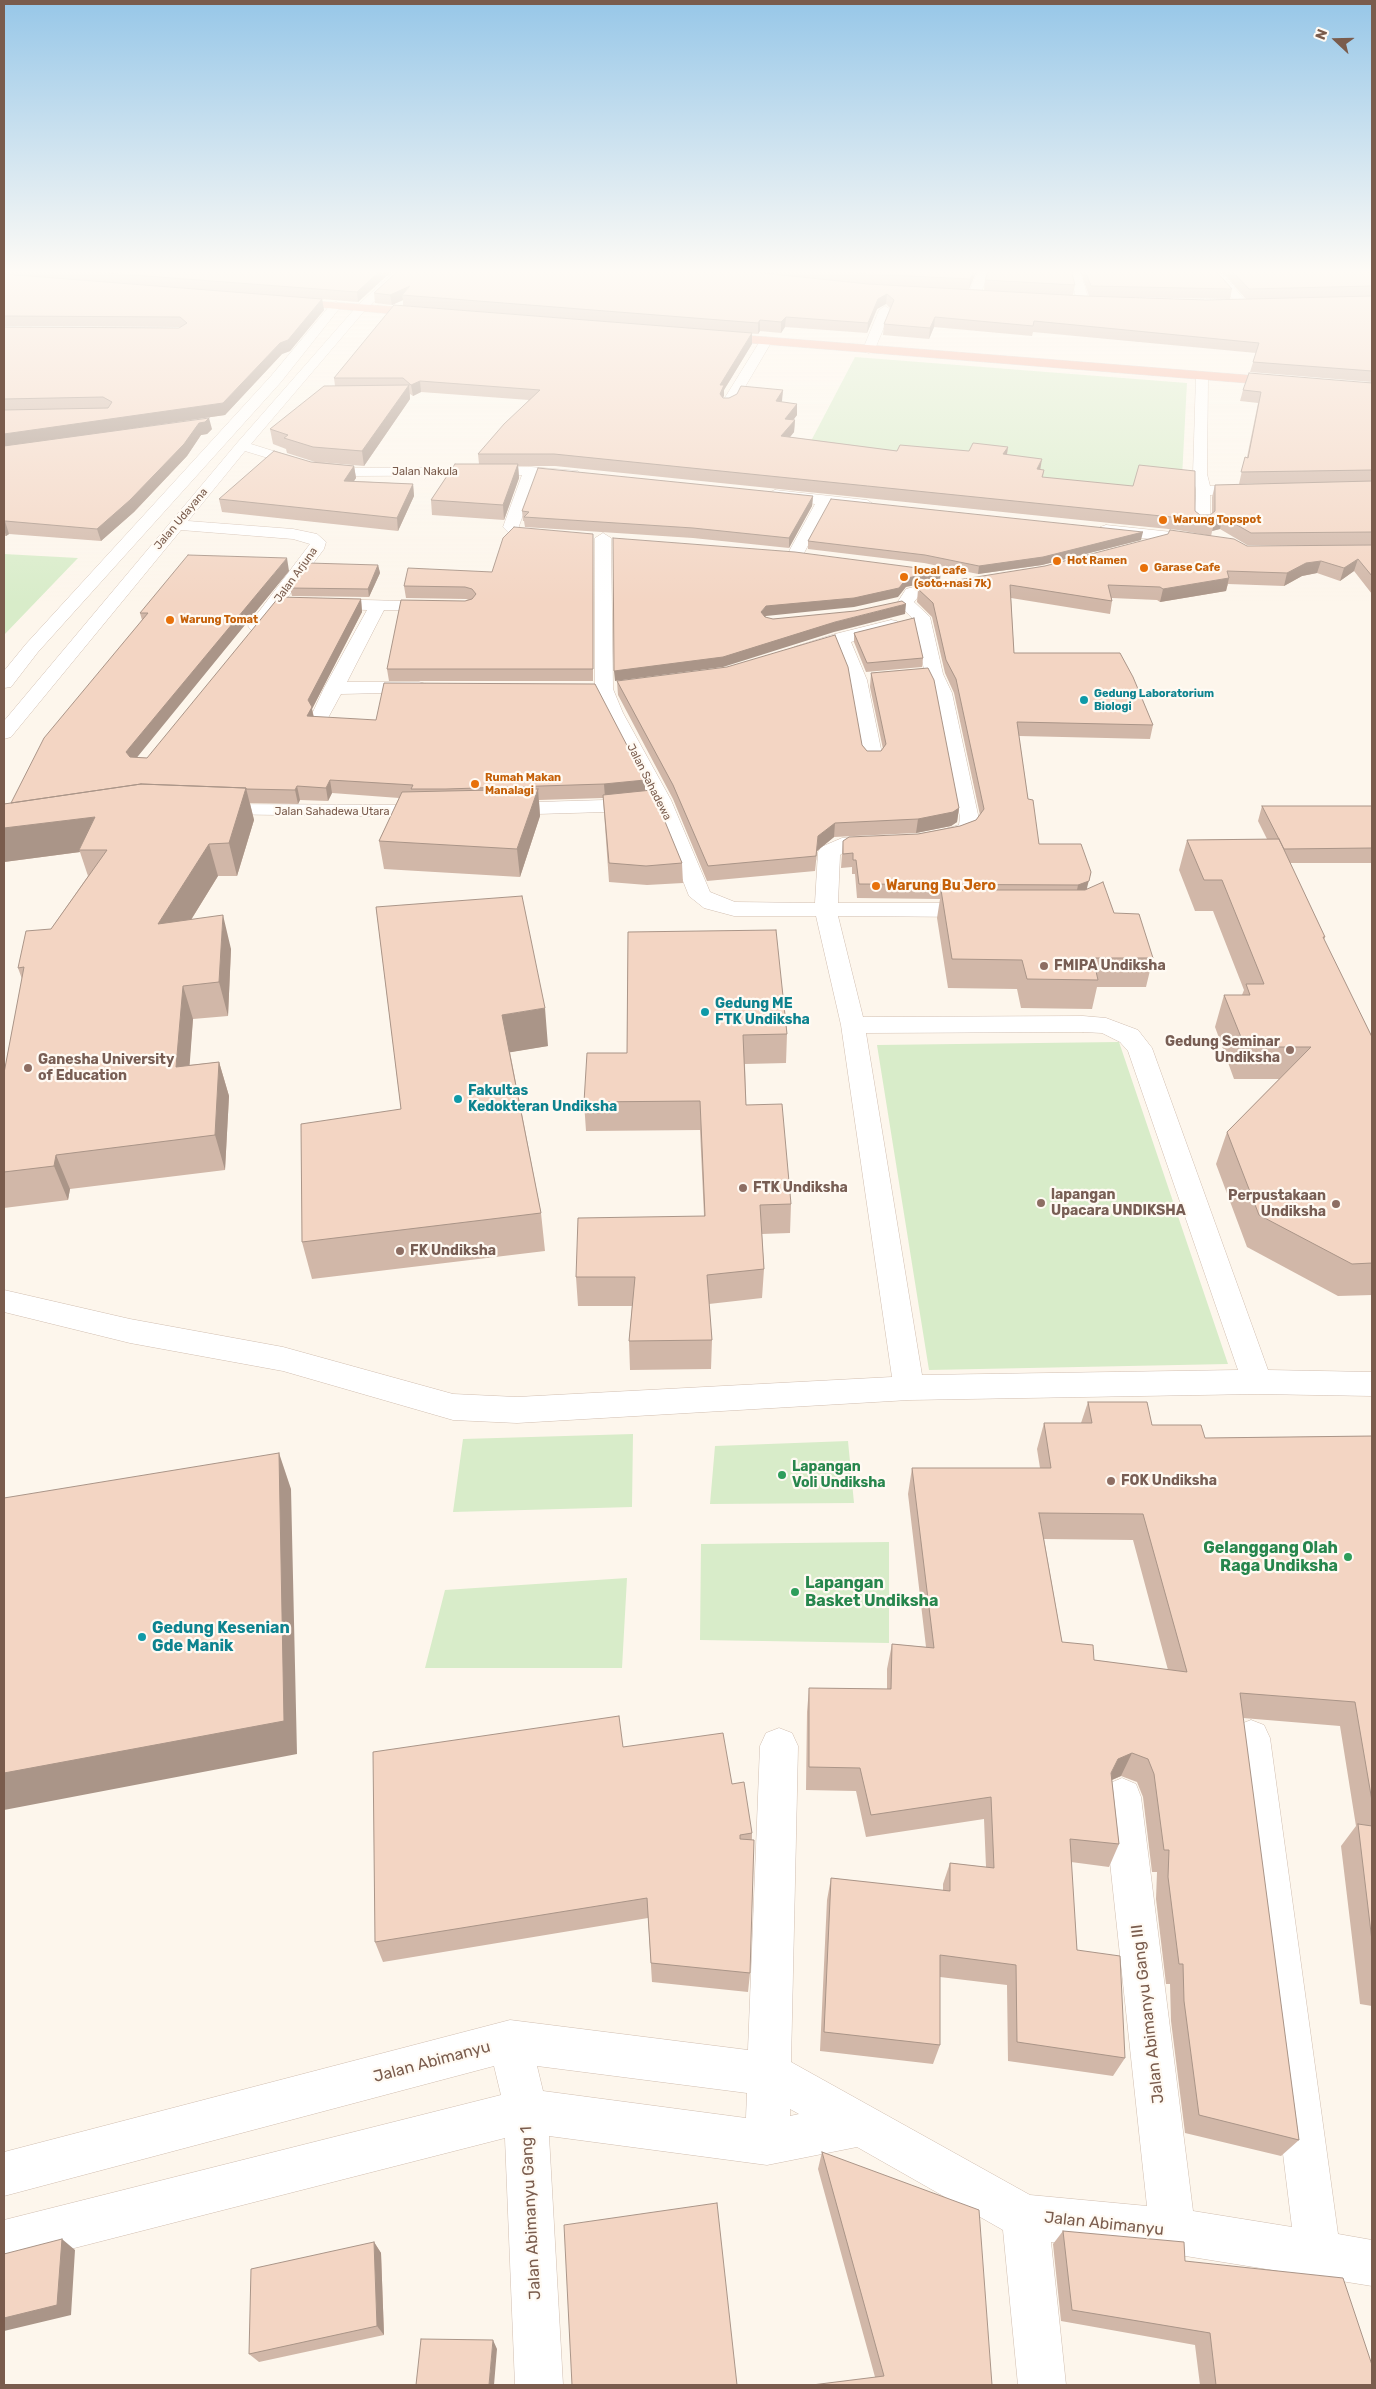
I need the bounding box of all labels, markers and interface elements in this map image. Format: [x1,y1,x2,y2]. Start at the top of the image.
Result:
north arrow [1311,15,1361,65]
text: N [1312,27,1331,42]
street label: Jalan Nakula [392,465,458,479]
street label: Jalan Udayana [152,486,210,552]
place label: Warung Topspot [1173,513,1261,527]
marker: Warung Topspot [1157,514,1169,526]
street label: Jalan Arjuna [272,545,320,605]
place label: Hot Ramen [1067,554,1127,568]
marker: Hot Ramen [1051,555,1063,567]
place label: Garase Cafe [1154,561,1220,575]
marker: Garase Cafe [1138,562,1150,574]
place label: local cafe (soto+nasi 7k) [914,564,991,590]
marker: local cafe (soto+nasi 7k) [898,571,910,583]
place label: Warung Tomat [180,613,258,627]
marker: Warung Tomat [164,614,176,626]
place label: Gedung Laboratorium Biologi [1094,687,1214,713]
marker: Gedung Laboratorium Biologi [1078,694,1090,706]
street label: Jalan Sahadewa [624,742,674,822]
place label: Rumah Makan Manalagi [485,771,561,797]
marker: Rumah Makan Manalagi [469,778,481,790]
street label: Jalan Sahadewa Utara [274,805,390,819]
place label: Warung Bu Jero [886,878,996,894]
marker: Warung Bu Jero [870,880,882,892]
place label: FMIPA Undiksha [1054,958,1166,974]
marker: FMIPA Undiksha [1038,960,1050,972]
place label: Gedung ME FTK Undiksha [715,996,810,1028]
marker: Gedung ME FTK Undiksha [699,1006,711,1018]
place label: Gedung Seminar Undiksha [1165,1034,1280,1066]
marker: Gedung Seminar Undiksha [1284,1044,1296,1056]
place label: Ganesha University of Education [38,1052,174,1084]
marker: Ganesha University of Education [22,1062,34,1074]
place label: Fakultas Kedokteran Undiksha [468,1083,617,1116]
marker: Fakultas Kedokteran Undiksha [452,1093,464,1105]
place label: FTK Undiksha [753,1180,848,1196]
marker: FTK Undiksha [737,1182,749,1194]
place label: lapangan Upacara UNDIKSHA [1051,1187,1186,1220]
place label: Perpustakaan Undiksha [1228,1188,1326,1220]
marker: lapangan Upacara UNDIKSHA [1035,1197,1047,1209]
marker: Perpustakaan Undiksha [1330,1198,1342,1210]
place label: FK Undiksha [410,1243,496,1259]
marker: FK Undiksha [394,1245,406,1257]
place label: Lapangan Voli Undiksha [792,1459,886,1491]
marker: Lapangan Voli Undiksha [776,1469,788,1481]
place label: FOK Undiksha [1121,1473,1217,1489]
marker: FOK Undiksha [1105,1475,1117,1487]
place label: Gelanggang Olah Raga Undiksha [1203,1538,1338,1576]
marker: Gelanggang Olah Raga Undiksha [1342,1551,1354,1563]
place label: Lapangan Basket Undiksha [805,1573,938,1611]
marker: Lapangan Basket Undiksha [789,1586,801,1598]
place label: Gedung Kesenian Gde Manik [152,1618,290,1656]
marker: Gedung Kesenian Gde Manik [136,1631,148,1643]
street label: Jalan Abimanyu Gang III [1127,1923,1169,2105]
street label: Jalan Abimanyu [371,2037,493,2087]
street label: Jalan Abimanyu Gang 1 [517,2126,545,2300]
street label: Jalan Abimanyu [1043,2208,1165,2240]

